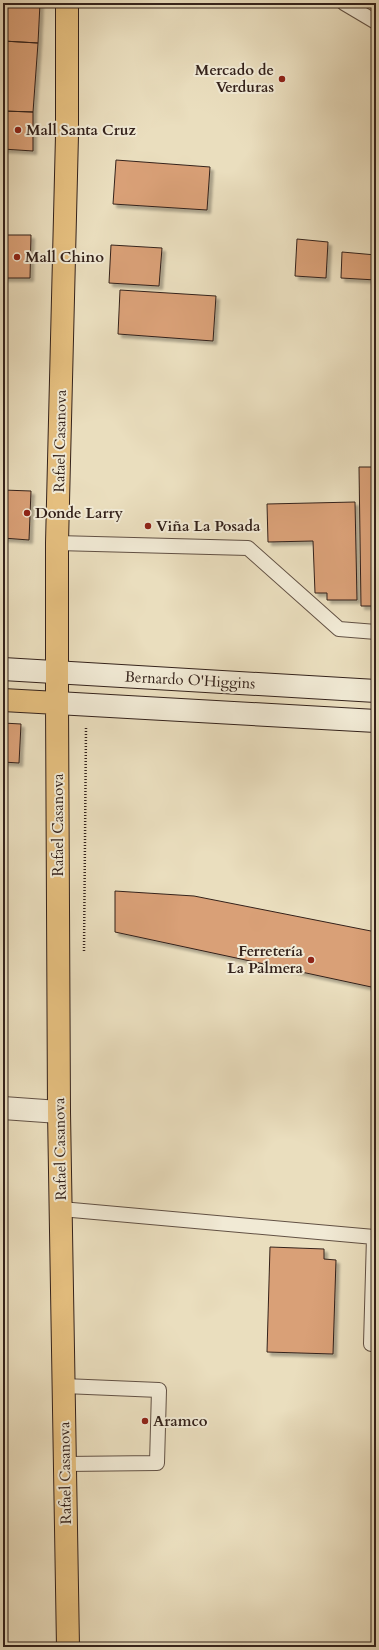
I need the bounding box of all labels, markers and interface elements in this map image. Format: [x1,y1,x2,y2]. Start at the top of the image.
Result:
place label: Mercado de Verduras [195,60,274,97]
marker: Mercado de Verduras [277,74,287,84]
place label: Mall Santa Cruz [26,120,137,140]
marker: Mall Santa Cruz [13,125,23,135]
place label: Mall Chino [25,247,104,267]
marker: Mall Chino [12,252,22,262]
street label: Rafael Casanova [49,389,71,493]
place label: Donde Larry [35,503,124,523]
marker: Donde Larry [22,508,32,518]
place label: Viña La Posada [156,516,261,536]
marker: Viña La Posada [143,521,153,531]
street label: Bernardo O'Higgins [124,667,256,693]
street label: Rafael Casanova [48,773,68,876]
place label: Ferretería La Palmera [227,941,304,978]
marker: Ferretería La Palmera [306,955,316,965]
street label: Rafael Casanova [49,1097,71,1201]
place label: Aramco [153,1411,208,1431]
marker: Aramco [140,1416,150,1426]
street label: Rafael Casanova [54,1421,76,1525]

